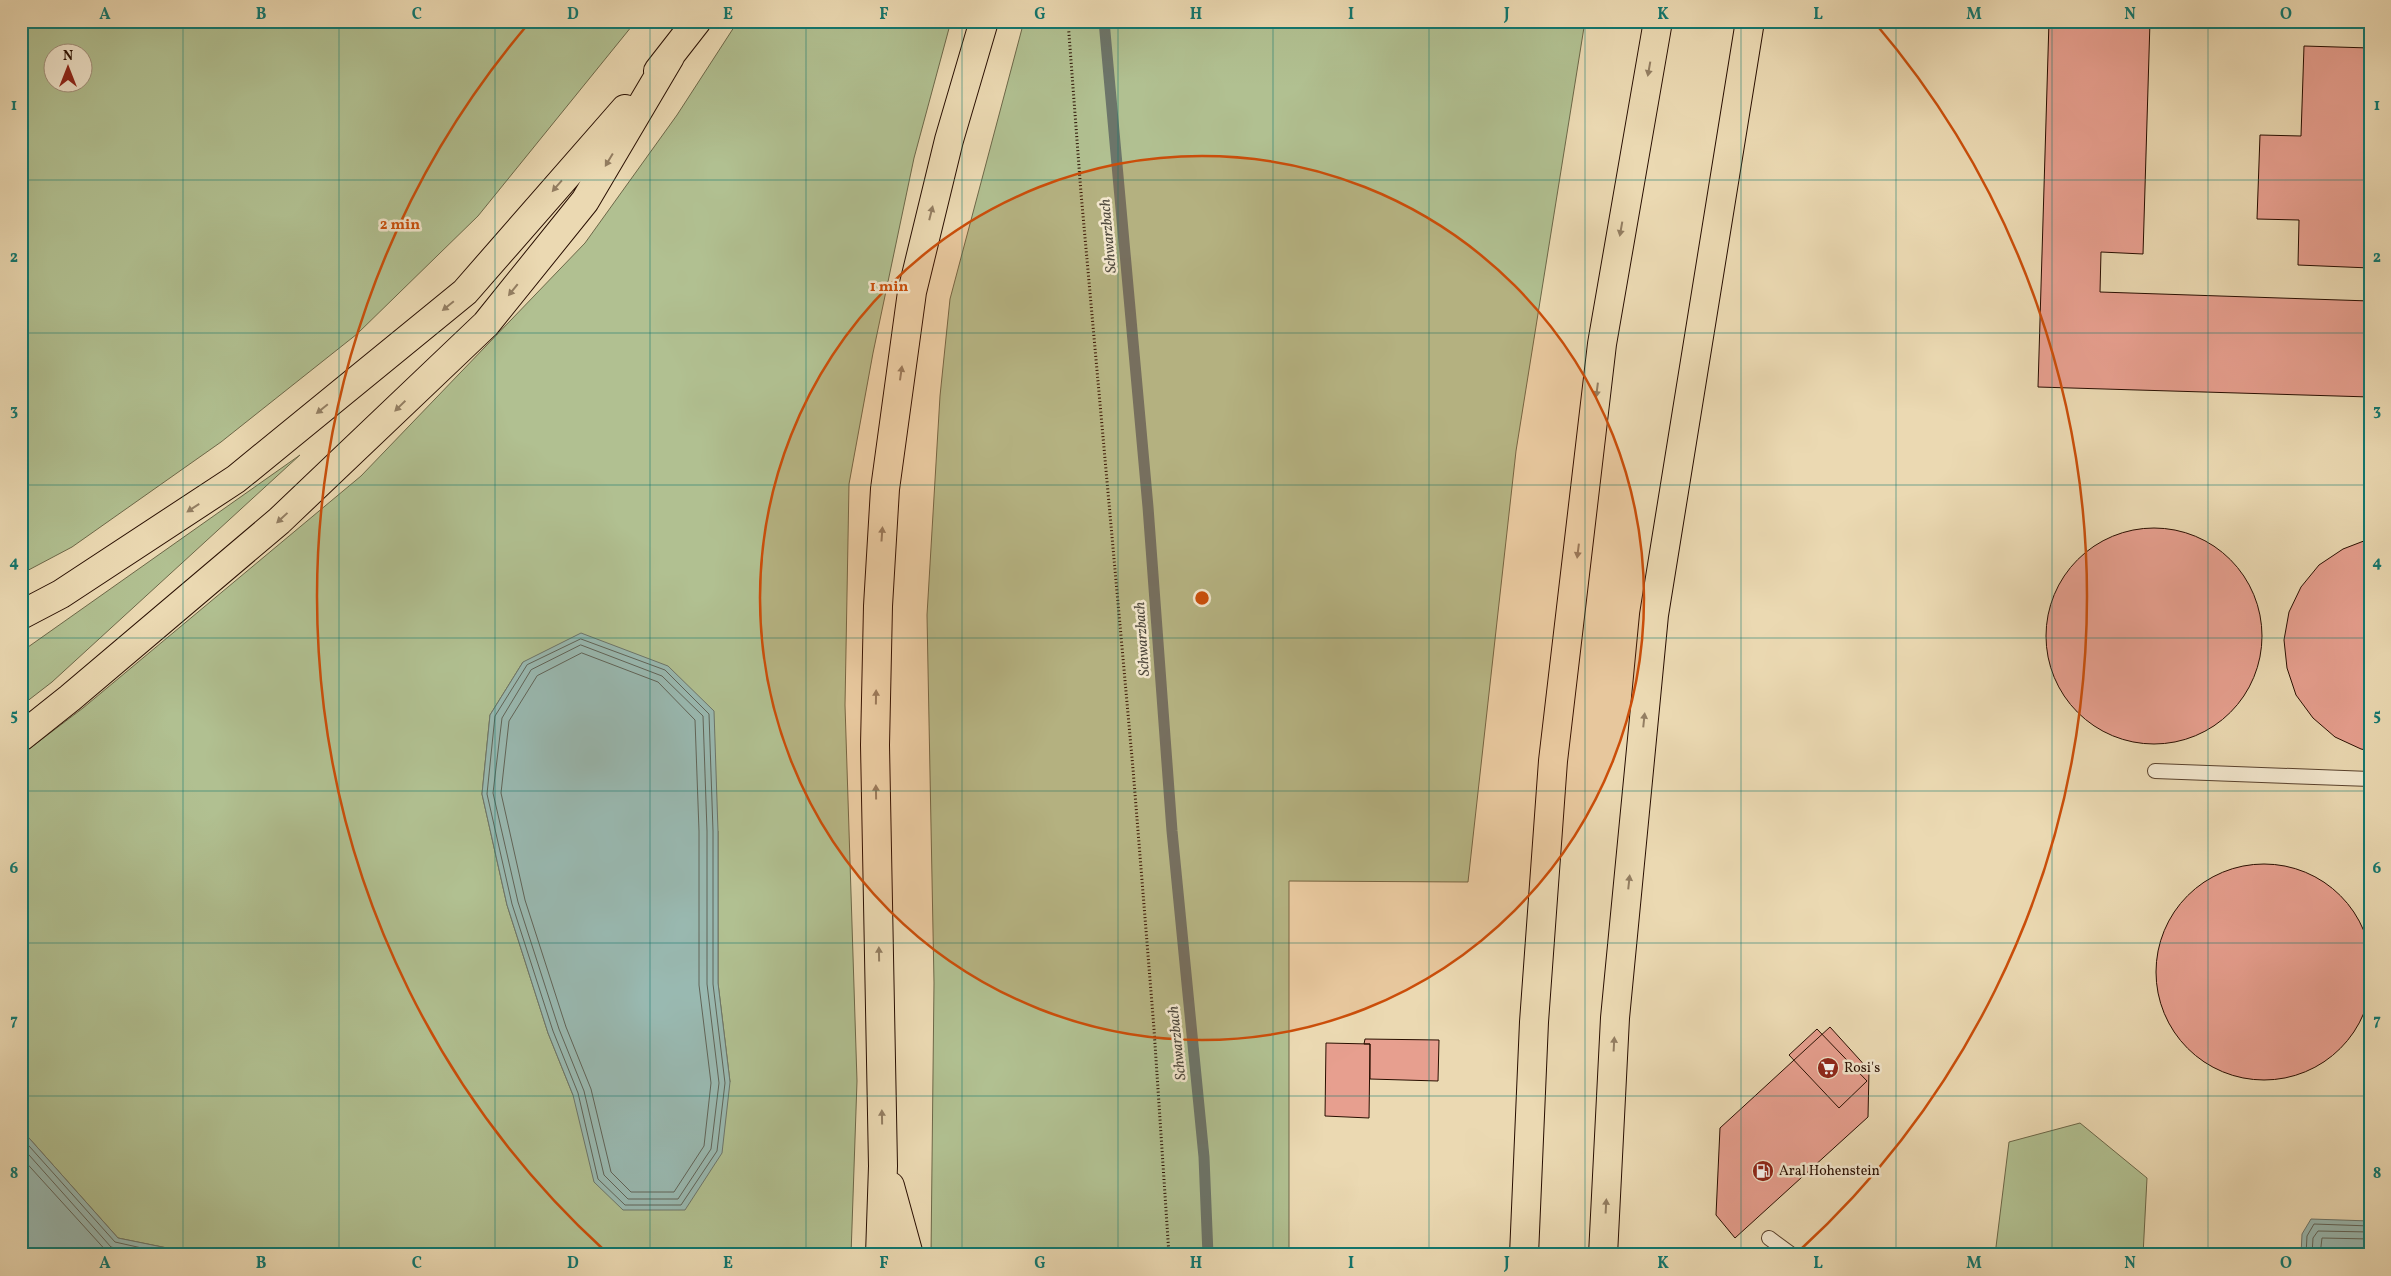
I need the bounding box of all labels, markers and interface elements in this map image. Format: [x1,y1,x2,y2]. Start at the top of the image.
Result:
text: A [99,4,111,26]
text: B [256,4,267,26]
text: C [412,4,422,26]
text: D [567,4,579,26]
text: E [723,4,733,26]
text: F [879,4,889,26]
text: G [1034,4,1046,26]
text: H [1190,4,1202,26]
text: I [1348,4,1354,26]
text: J [1503,4,1510,26]
text: K [1657,4,1669,26]
text: L [1813,4,1823,26]
text: M [1966,4,1982,26]
text: N [2124,4,2136,26]
text: O [2280,4,2292,26]
north arrow [42,42,92,92]
text: N [63,47,73,66]
one-way arrow [1644,62,1652,78]
text: 1 [11,95,17,117]
text: 1 [2374,95,2380,117]
one-way arrow [605,153,614,166]
one-way arrow [551,180,563,192]
water label: Schwarzbach [1095,198,1123,274]
one-way arrow [927,206,935,221]
text: 2 min [380,215,420,236]
one-way arrow [1617,222,1625,238]
text: 2 [10,247,18,269]
text: 2 [2373,247,2381,269]
text: 1 min [870,277,908,298]
one-way arrow [508,283,519,296]
one-way arrow [442,301,455,312]
one-way arrow [897,365,905,381]
one-way arrow [1593,382,1601,398]
text: 3 [10,400,18,422]
one-way arrow [394,400,406,412]
text: 3 [2373,400,2381,422]
one-way arrow [316,404,329,415]
one-way arrow [186,503,200,512]
one-way arrow [276,512,288,524]
one-way arrow [879,526,887,542]
one-way arrow [1574,544,1582,560]
text: 4 [9,552,19,574]
text: 4 [2372,552,2382,574]
centre of rings [1193,589,1211,607]
water label: Schwarzbach [1130,601,1156,677]
one-way arrow [872,688,880,704]
text: 5 [10,705,18,727]
text: 5 [2373,705,2381,727]
one-way arrow [1640,712,1648,728]
one-way arrow [871,784,879,800]
text: 6 [10,858,19,880]
text: 6 [2373,858,2382,880]
one-way arrow [1625,874,1633,890]
one-way arrow [875,946,883,962]
water label: Schwarzbach [1164,1005,1192,1081]
text: 7 [10,1010,18,1032]
text: 7 [2373,1010,2381,1032]
one-way arrow [1611,1036,1619,1052]
supermarket icon: Rosi's [1816,1056,1840,1080]
place label: Rosi's [1844,1059,1880,1078]
one-way arrow [878,1109,886,1125]
fuel station icon: Aral Hohenstein [1751,1159,1775,1183]
place label: Aral Hohenstein [1779,1162,1880,1181]
text: 8 [10,1163,18,1185]
text: 8 [2373,1163,2381,1185]
one-way arrow [1602,1198,1610,1214]
text: A [99,1253,111,1275]
text: B [256,1253,267,1275]
text: C [412,1253,422,1275]
text: D [567,1253,579,1275]
text: E [723,1253,733,1275]
text: F [879,1253,889,1275]
text: G [1034,1253,1046,1275]
text: H [1190,1253,1202,1275]
text: I [1348,1253,1354,1275]
text: J [1503,1253,1510,1275]
text: K [1657,1253,1669,1275]
text: L [1813,1253,1823,1275]
text: M [1966,1253,1982,1275]
text: N [2124,1253,2136,1275]
text: O [2280,1253,2292,1275]

